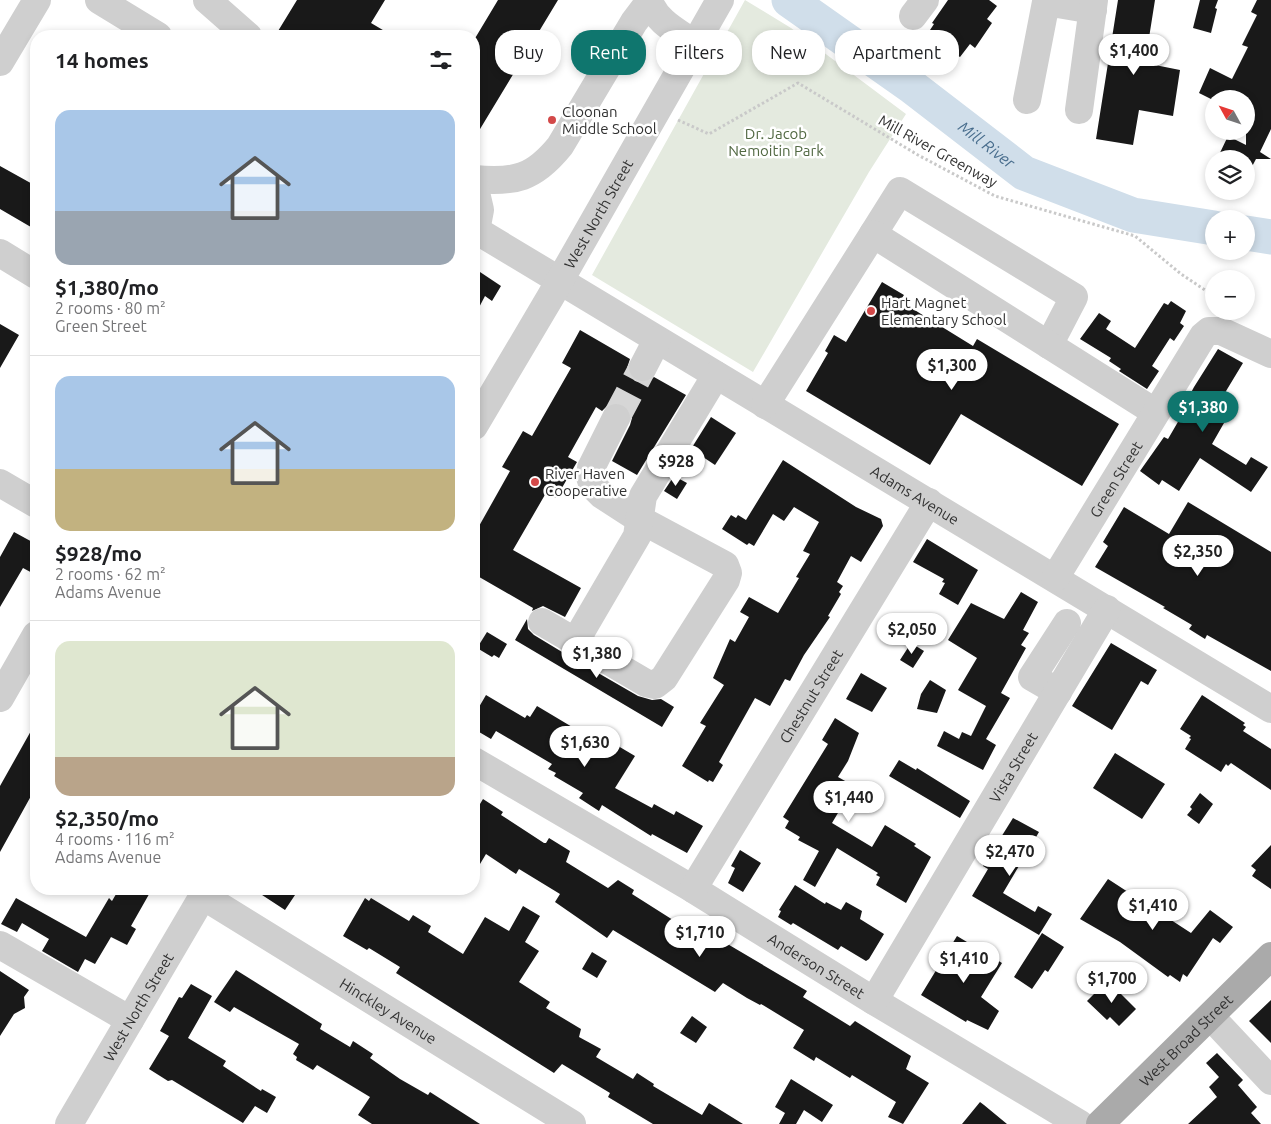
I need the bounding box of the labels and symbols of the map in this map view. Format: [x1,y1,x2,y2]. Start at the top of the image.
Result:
pin: $1,400 [1093,34,1175,76]
north arrow [1205,90,1255,140]
place label: Cloonan Middle School [562,103,657,137]
street label: Mill River Greenway [876,111,1000,191]
marker: Cloonan Middle School [546,114,558,126]
water label: Mill River [955,117,1019,172]
park label: Dr. Jacob Nemoitin Park [728,125,824,159]
street label: West North Street [560,156,636,271]
place label: Hart Magnet Elementary School [881,294,1007,328]
marker: Hart Magnet Elementary School [865,305,877,317]
pin: $1,300 [911,348,993,391]
pin: $1,380 [1162,390,1244,433]
street label: Green Street [1086,438,1145,520]
pin: $928 [646,444,706,487]
street label: Adams Avenue [868,462,962,528]
place label: River Haven Cooperative [545,465,627,499]
marker: River Haven Cooperative [529,476,541,488]
pin: $2,350 [1157,534,1239,577]
pin: $2,050 [871,612,953,655]
pin: $1,380 [556,636,638,679]
street label: Chestnut Street [776,646,846,746]
pin: $1,630 [544,726,626,768]
street label: Vista Street [985,729,1041,806]
pin: $1,440 [808,780,890,823]
pin: $2,470 [969,834,1051,877]
pin: $1,410 [1112,888,1194,931]
pin: $1,710 [659,916,741,958]
street label: Anderson Street [765,929,868,1002]
pin: $1,410 [923,942,1005,984]
street label: West North Street [99,949,176,1064]
pin: $1,700 [1071,962,1153,1004]
street label: Hinckley Avenue [337,974,440,1047]
street label: West Broad Street [1136,990,1236,1089]

